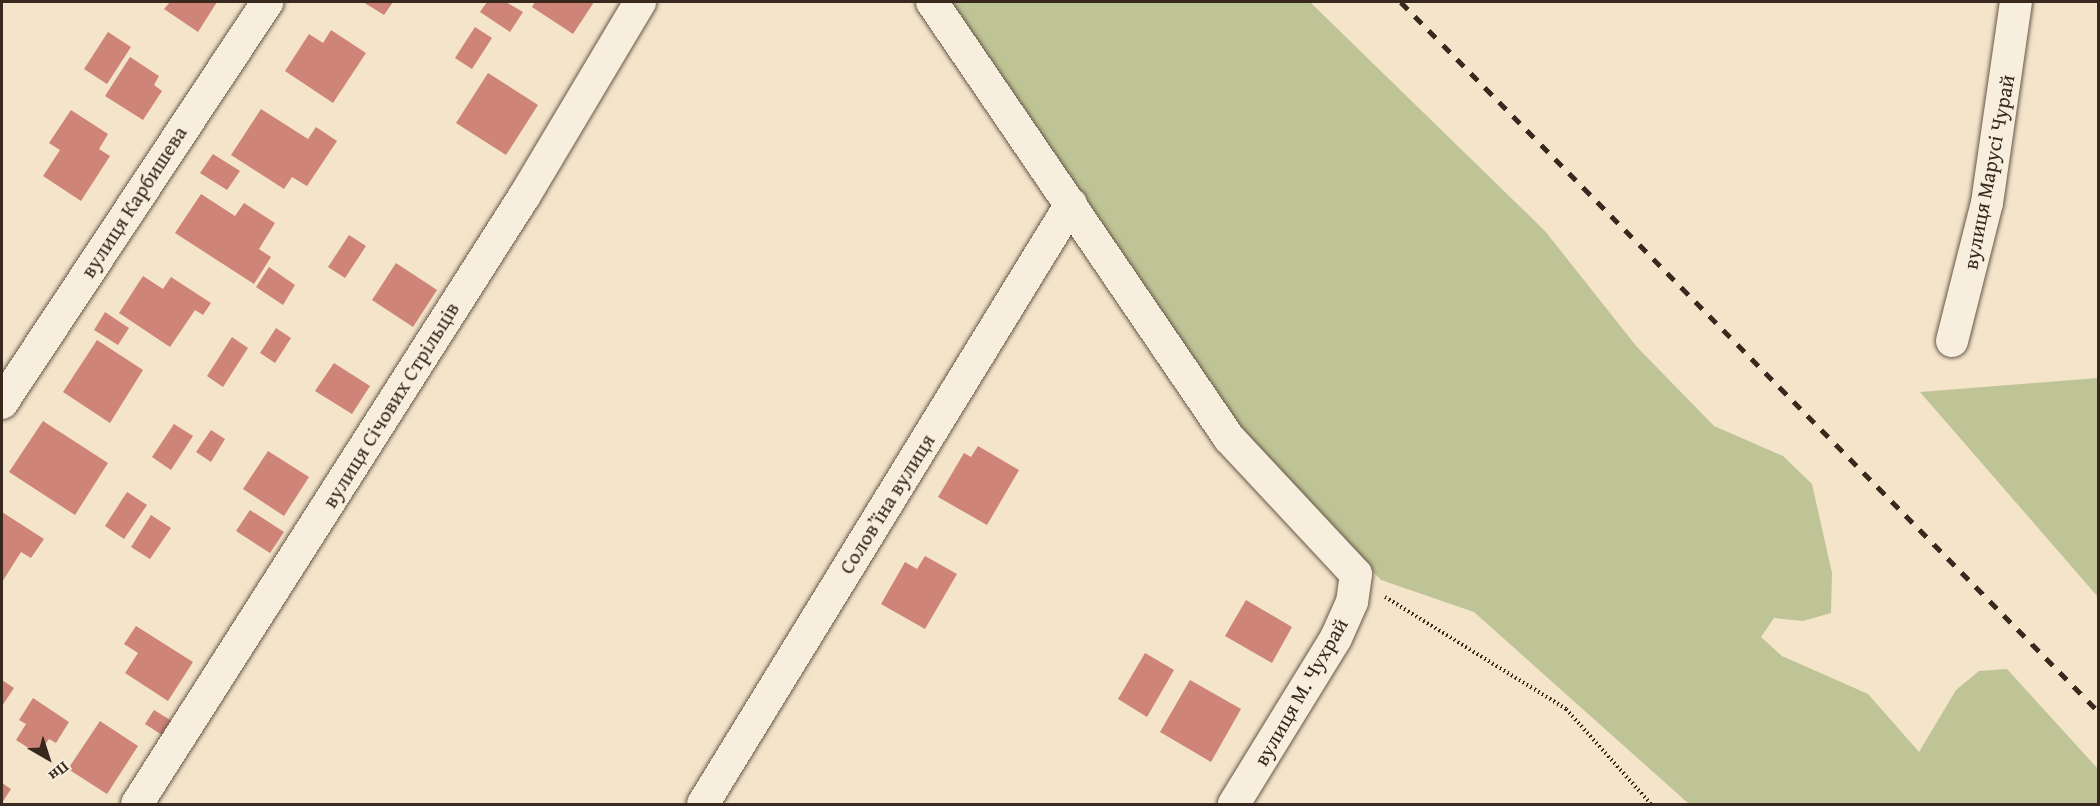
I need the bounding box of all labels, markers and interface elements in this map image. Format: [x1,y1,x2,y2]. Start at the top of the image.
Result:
street label: вулиця Марусі Чурай [1958,72,2020,272]
street label: вулиця Карбишева [76,121,192,283]
street label: вулиця Січових Стрільців [317,297,465,513]
street label: Соловʼїна вулиця [834,429,940,579]
street label: вулиця М. Чухрай [1248,614,1354,770]
north arrow [18,728,78,788]
text: Пн [44,756,75,788]

